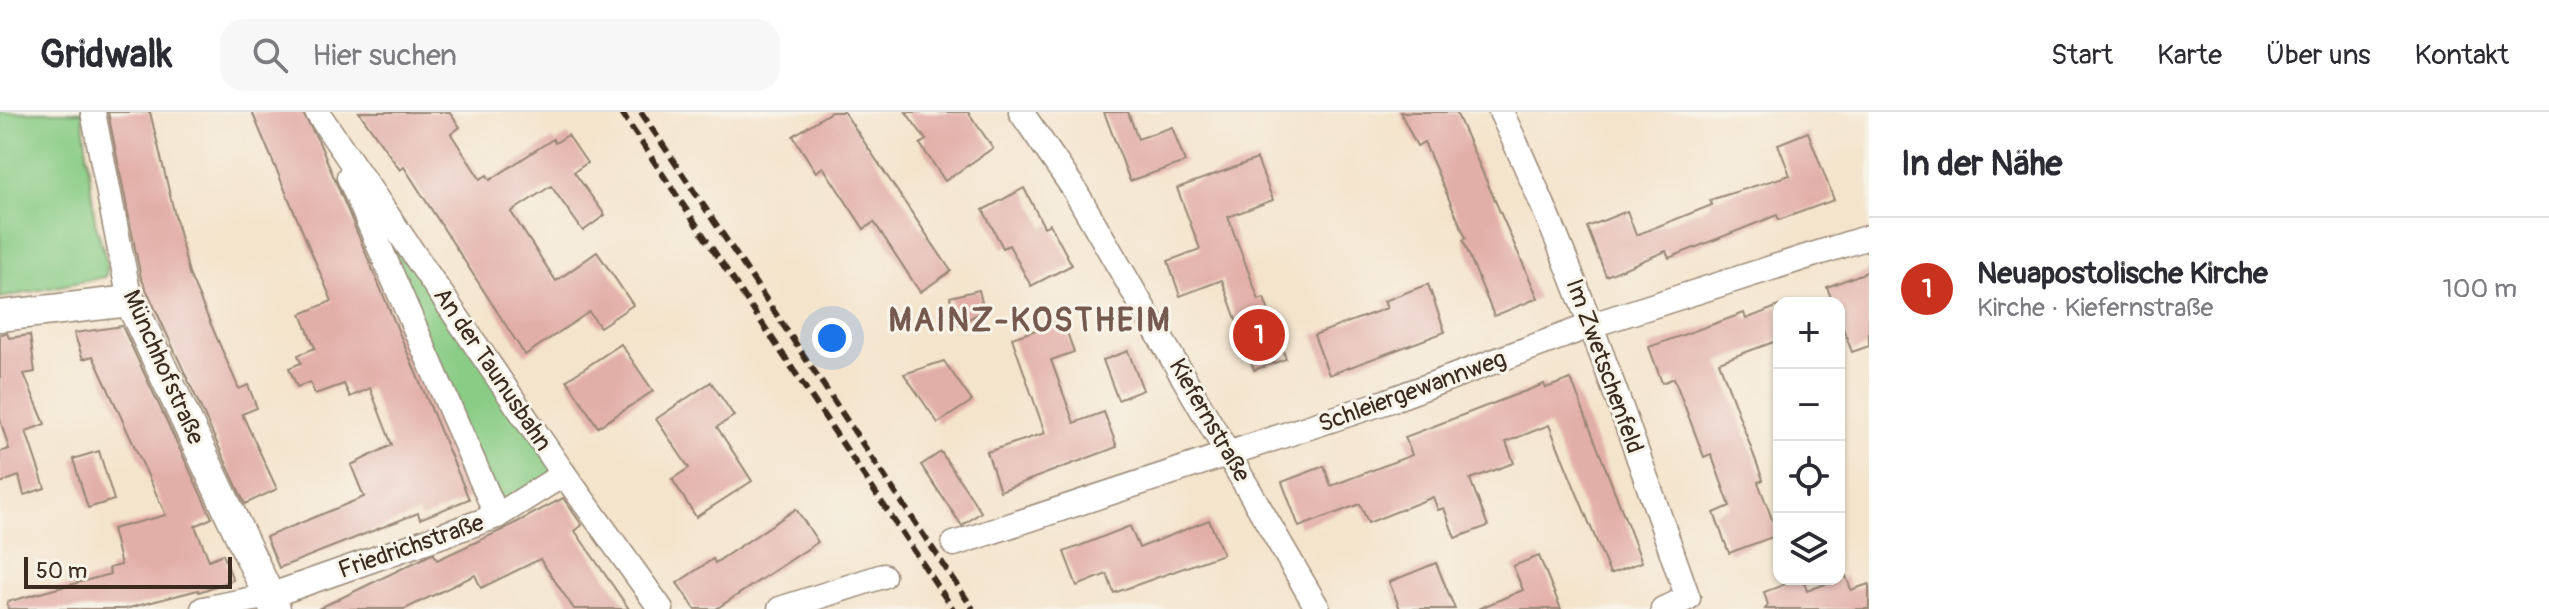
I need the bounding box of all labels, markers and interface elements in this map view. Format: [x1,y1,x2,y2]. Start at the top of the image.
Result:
search box [220,19,780,91]
text: Gridwalk [40,31,172,79]
icon: search [248,33,292,77]
text: Hier suchen [312,37,457,74]
text: Start [2051,38,2113,73]
text: Karte [2157,38,2222,73]
text: Über uns [2266,38,2371,73]
text: Kontakt [2415,38,2509,73]
text: In der Nähe [1901,143,2062,186]
text: Neuapostolische Kirche [1977,255,2268,292]
text: 1 [1922,273,1932,305]
text: 100 m [2443,273,2517,305]
street label: Im Zwetschenfeld [1560,275,1650,457]
street label: An der Taunusbahn [427,282,558,456]
street label: Münchhofstraße [117,286,211,449]
text: Kirche · Kiefernstraße [1977,292,2213,324]
map controls [1773,297,1845,585]
button: + [1773,297,1845,369]
district label: MAINZ-KOSTHEIM [889,301,1171,341]
pin: 1 [1233,305,1285,365]
your location [812,318,852,358]
street label: Schleiergewannweg [1314,344,1510,439]
street label: Kiefernstraße [1163,353,1257,487]
button: − [1773,369,1845,441]
button: locate [1773,441,1845,513]
street label: Friedrichstraße [334,508,488,585]
button: layers [1773,513,1845,585]
scale bar [24,553,232,589]
text: 50 m [36,557,87,585]

